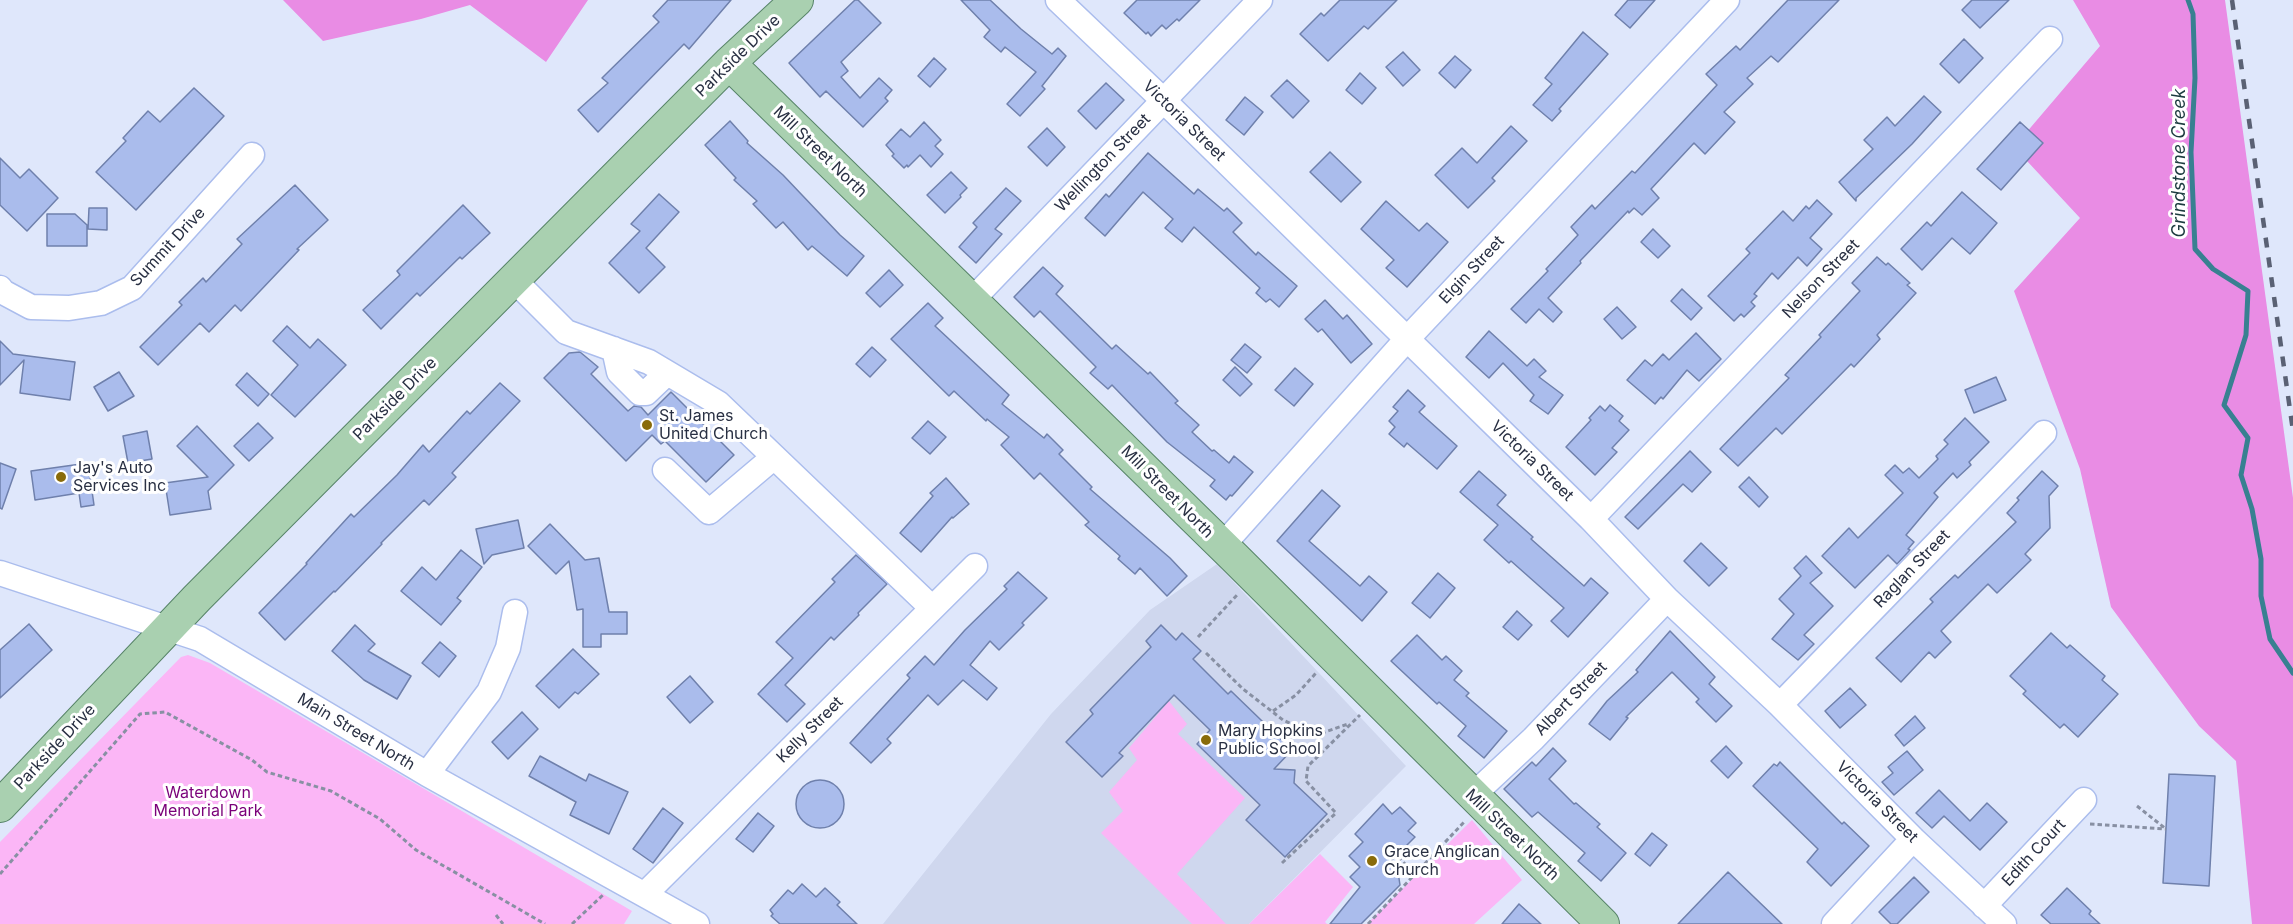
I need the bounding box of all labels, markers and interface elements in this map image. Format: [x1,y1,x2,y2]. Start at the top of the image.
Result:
street label: Parkside Drive [692,11,784,101]
street label: Victoria Street [1139,77,1229,165]
water label: Grindstone Creek [2169,89,2191,237]
street label: Mill Street North [769,102,871,202]
street label: Wellington Street [1051,110,1155,216]
street label: Summit Drive [127,203,209,291]
street label: Elgin Street [1436,232,1508,308]
street label: Nelson Street [1779,236,1863,322]
street label: Parkside Drive [349,353,441,445]
place label: St. James United Church [659,406,768,444]
street label: Victoria Street [1487,417,1577,505]
marker: St. James United Church [640,418,654,432]
street label: Mill Street North [1117,442,1217,542]
place label: Jay's Auto Services Inc [73,458,166,496]
marker: Jay's Auto Services Inc [54,470,68,484]
street label: Raglan Street [1870,526,1954,612]
street label: Albert Street [1531,658,1611,740]
street label: Main Street North [294,689,418,775]
street label: Kelly Street [773,693,847,767]
street label: Parkside Drive [11,700,99,794]
place label: Mary Hopkins Public School [1218,721,1323,759]
marker: Mary Hopkins Public School [1199,733,1213,747]
street label: Victoria Street [1832,757,1922,847]
park label: Waterdown Memorial Park [153,783,263,821]
street label: Mill Street North [1461,785,1563,885]
street label: Edith Court [1998,815,2070,891]
place label: Grace Anglican Church [1384,842,1500,880]
marker: Grace Anglican Church [1365,854,1379,868]

